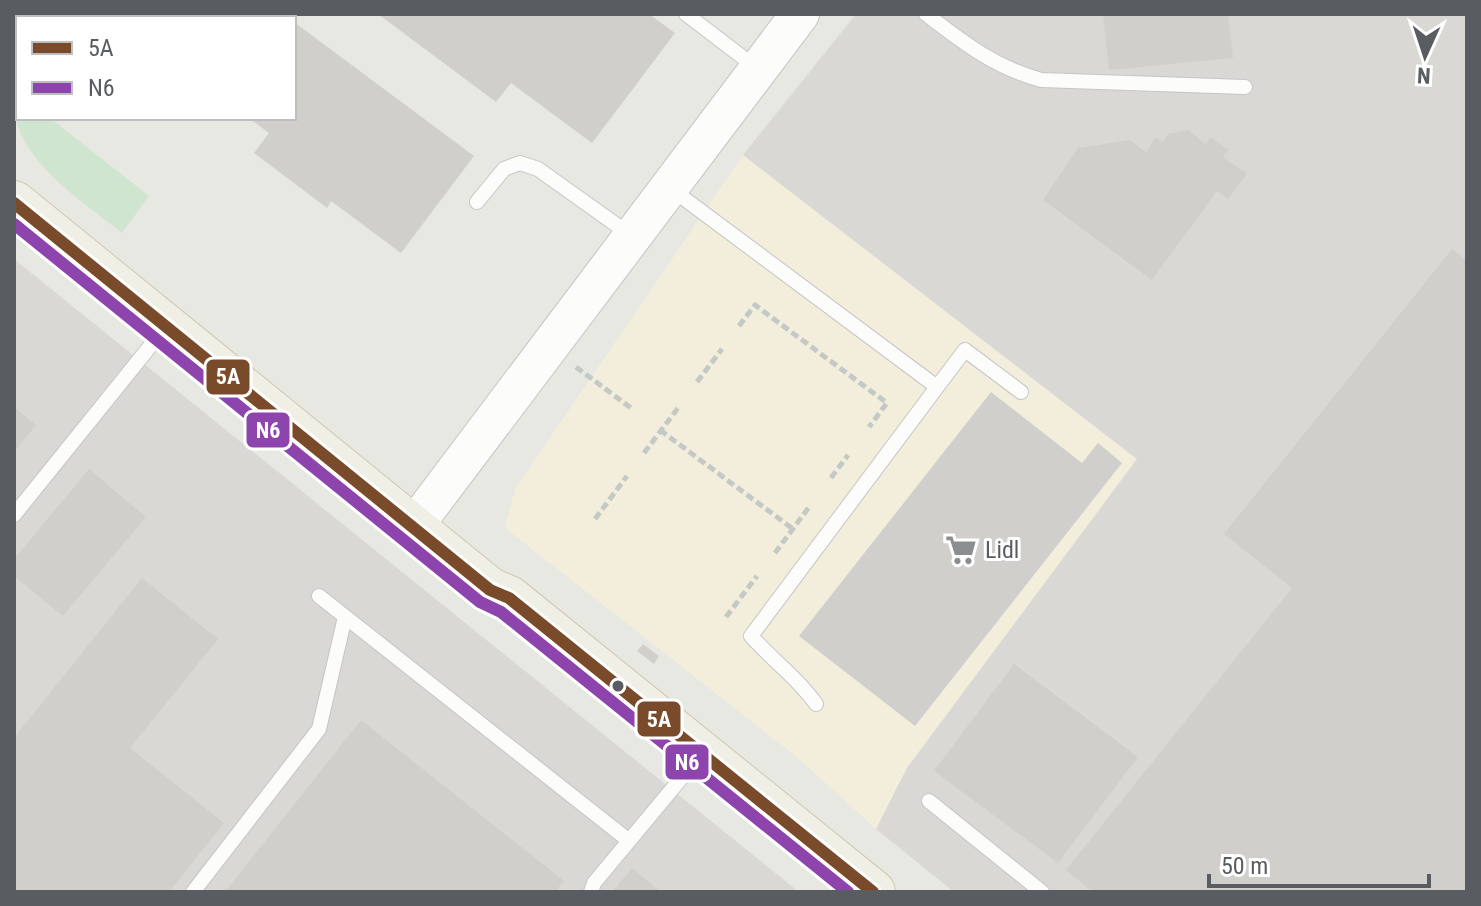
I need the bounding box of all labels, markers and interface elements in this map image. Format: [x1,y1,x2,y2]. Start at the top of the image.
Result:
legend [16,16,296,120]
north arrow [1385,16,1465,96]
text: 5A [88,34,114,62]
text: N [1417,63,1431,88]
text: N6 [88,74,115,102]
line badge: 5A [205,358,251,396]
text: 5A [216,364,240,389]
line badge: N6 [245,411,291,449]
text: N6 [256,418,280,443]
supermarket icon: Lidl [944,533,978,567]
place label: Lidl [985,536,1019,564]
unlabelled marker [610,678,626,694]
line badge: 5A [636,700,682,738]
text: 5A [647,707,671,732]
line badge: N6 [664,743,710,781]
text: N6 [675,750,699,775]
scale bar [1209,838,1429,888]
text: 50 m [1221,852,1268,880]

